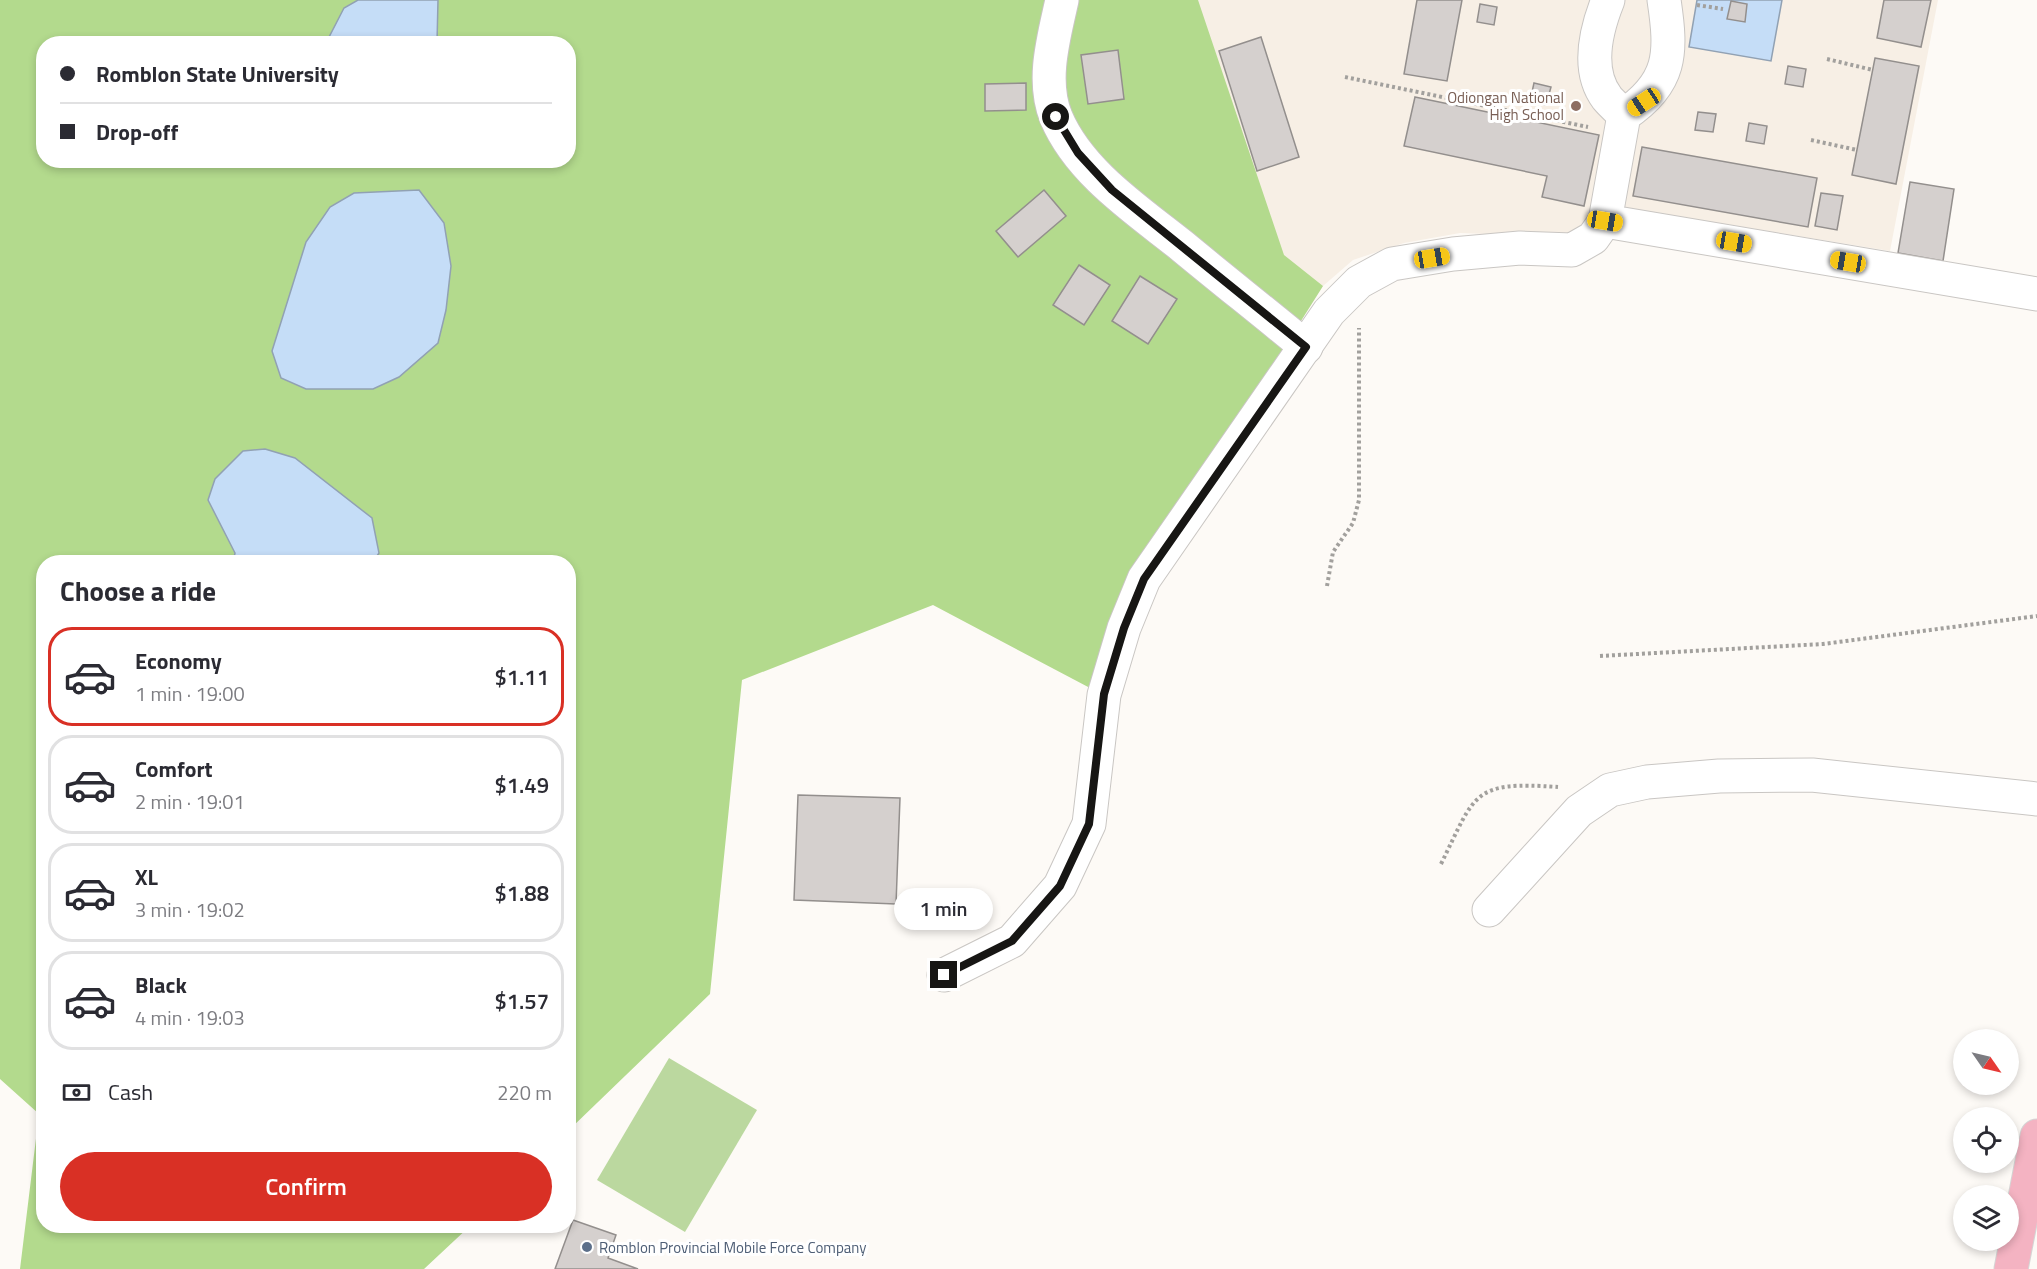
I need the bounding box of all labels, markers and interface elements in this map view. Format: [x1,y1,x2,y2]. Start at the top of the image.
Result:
text: Romblon State University [96,57,339,91]
car [1624,85,1664,119]
place label: Odiongan National High School [1447,86,1564,126]
marker: Odiongan National High School [1569,99,1583,113]
route start [1042,103,1069,130]
text: Drop-off [96,115,178,149]
car [1586,209,1624,233]
car [1715,230,1753,254]
car [1413,246,1451,270]
car [1829,250,1867,274]
text: Choose a ride [60,570,216,611]
text: Economy [135,644,222,678]
icon: car [63,650,117,704]
text: $1.11 [494,660,549,694]
text: 1 min · 19:00 [135,678,245,709]
text: Comfort [135,752,213,786]
icon: car [63,758,117,812]
text: $1.49 [494,768,549,802]
text: 2 min · 19:01 [135,786,245,817]
text: XL [135,860,158,894]
icon: car [63,866,117,920]
text: $1.88 [494,876,549,910]
callout: 1 min [894,888,994,930]
text: 1 min [919,893,968,924]
text: 3 min · 19:02 [135,894,245,925]
route end [930,961,957,988]
text: Black [135,968,187,1002]
icon: car [63,974,117,1028]
text: $1.57 [494,984,549,1018]
text: 4 min · 19:03 [135,1002,245,1033]
north arrow [1953,1029,2019,1095]
map controls [1953,1029,2019,1251]
text: Cash [108,1075,153,1109]
icon: cash [60,1076,93,1109]
text: 220 m [497,1077,552,1108]
button: locate [1953,1107,2019,1173]
button: Confirm [60,1152,552,1221]
button: layers [1953,1185,2019,1251]
place label: Romblon Provincial Mobile Force Company [599,1236,867,1259]
marker: Romblon Provincial Mobile Force Company [580,1240,594,1254]

